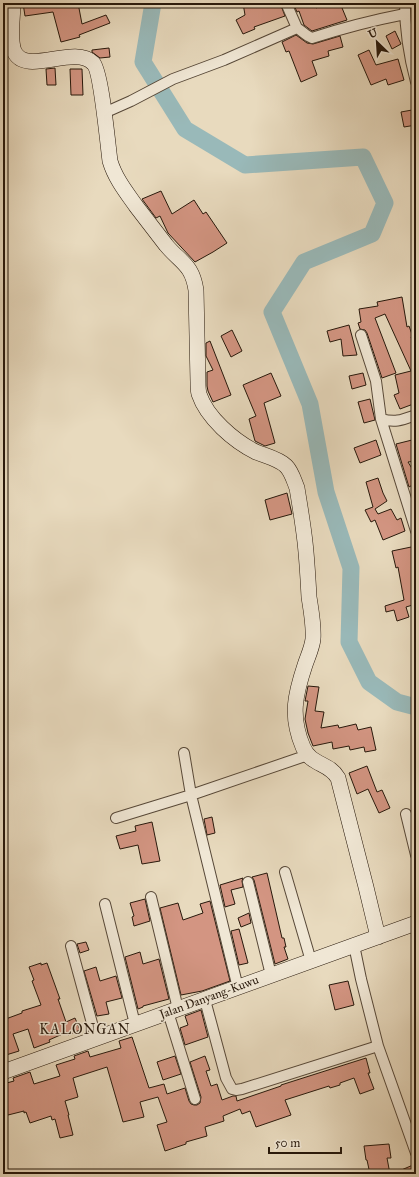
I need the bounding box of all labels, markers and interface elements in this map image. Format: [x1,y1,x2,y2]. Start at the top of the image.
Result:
north arrow [357,22,397,62]
text: U [366,26,380,41]
street label: Jalan Danyang-Kuwu [156,972,261,1023]
district label: KALONGAN [39,1021,131,1038]
scale bar [269,1129,341,1155]
text: 50 m [275,1136,300,1150]

